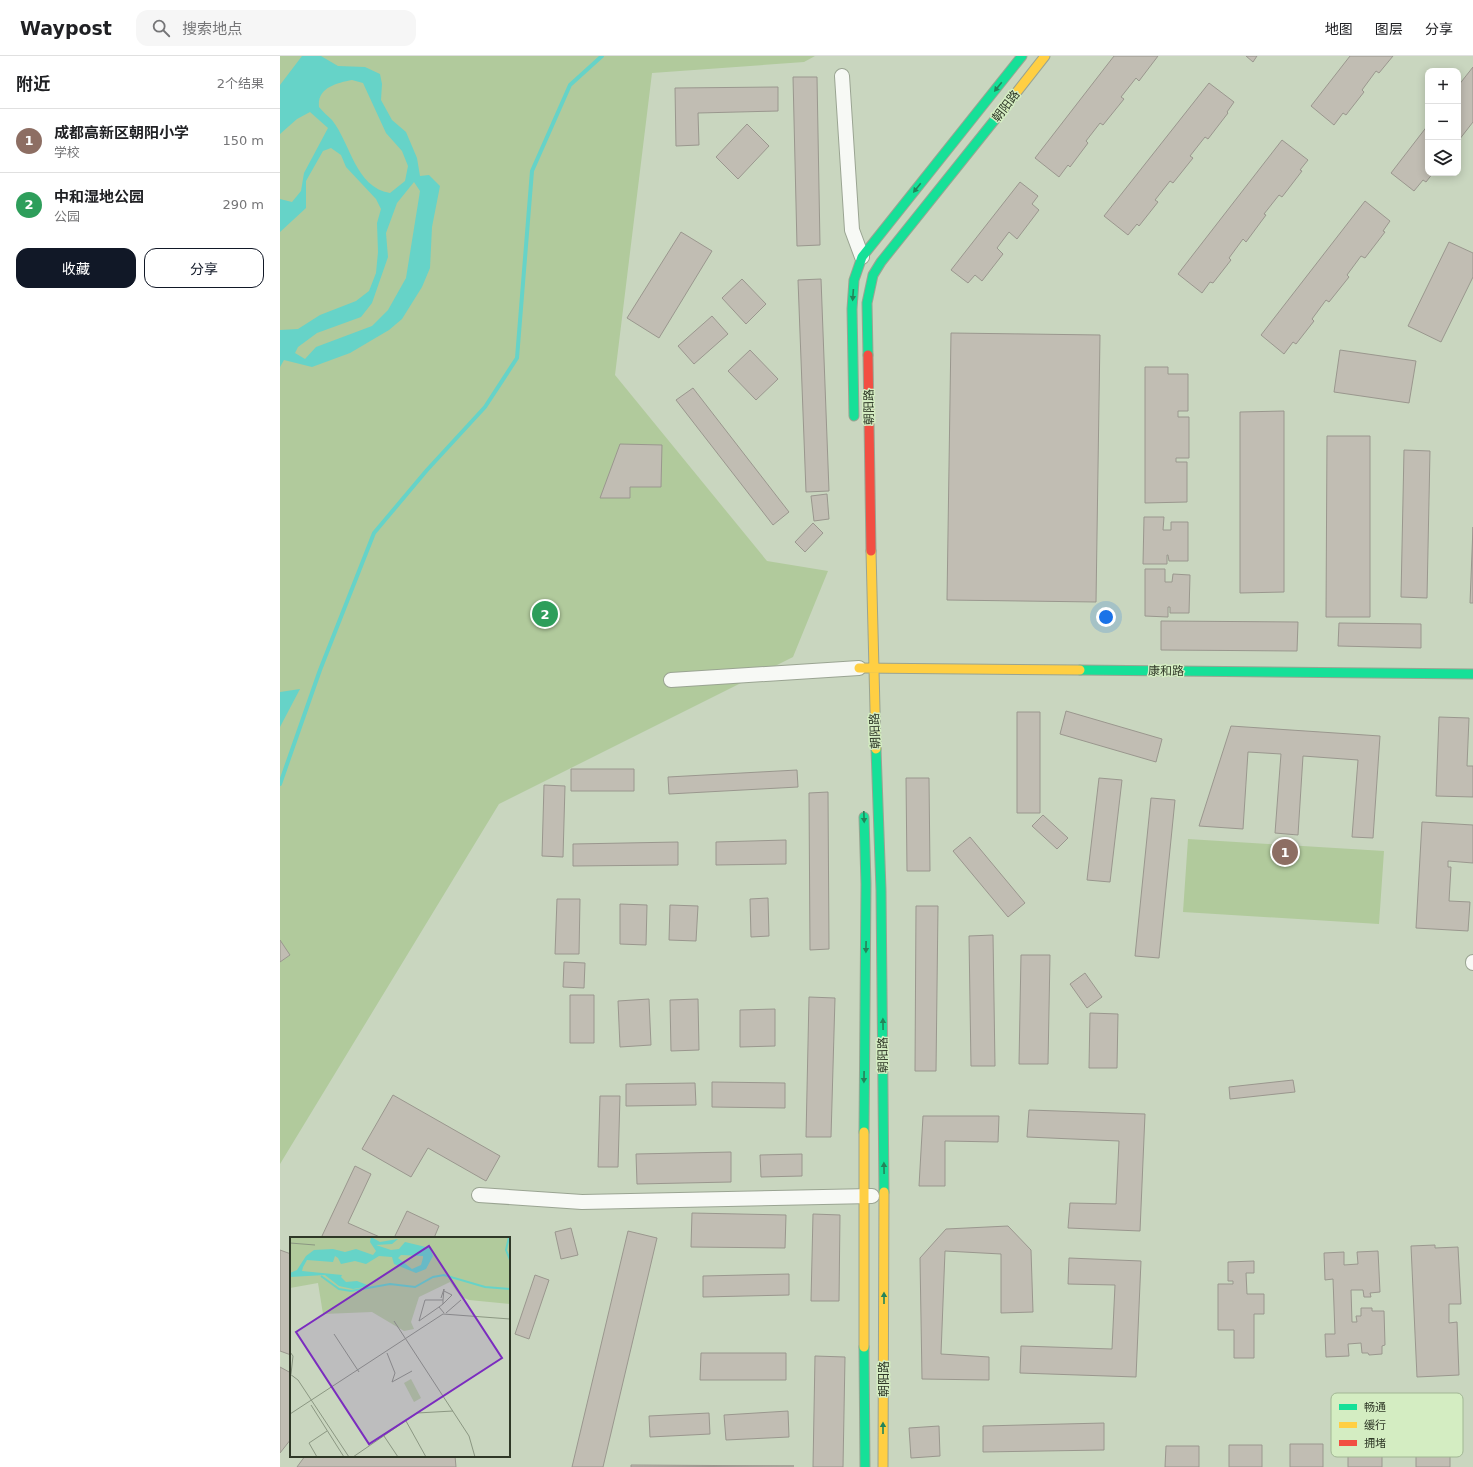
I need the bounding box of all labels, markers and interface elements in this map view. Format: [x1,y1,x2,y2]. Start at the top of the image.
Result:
search box [136,10,416,46]
text: Waypost [20,17,112,39]
icon: search [150,17,172,39]
text: 搜索地点 [182,20,242,38]
text: 地图 [1325,21,1353,37]
text: 图层 [1375,21,1403,37]
text: 分享 [1425,21,1453,37]
map controls [1425,68,1461,176]
button: + [1425,68,1461,104]
text: 附近 [16,74,50,94]
text: 2个结果 [217,76,264,91]
one-way arrow [994,81,1003,92]
street label: 朝阳路 [989,88,1023,124]
button: − [1425,104,1461,140]
text: 成都高新区朝阳小学 [54,124,189,142]
text: 1 [24,133,34,148]
text: 150 m [222,133,264,148]
button: layers [1425,140,1461,176]
text: 学校 [54,145,80,160]
one-way arrow [913,183,922,194]
text: 中和湿地公园 [54,188,144,206]
text: 2 [24,197,34,212]
text: 290 m [222,197,264,212]
text: 公园 [54,209,80,224]
button: 收藏 [16,248,136,288]
button: 分享 [144,248,264,288]
one-way arrow [850,289,857,301]
street label: 朝阳路 [862,389,876,425]
pin: 2 [532,599,558,629]
your location [1096,607,1116,627]
street label: 康和路 [1148,664,1184,678]
street label: 朝阳路 [867,713,883,749]
one-way arrow [861,811,867,824]
pin: 1 [1272,837,1298,867]
one-way arrow [863,941,869,954]
one-way arrow [879,1018,886,1030]
street label: 朝阳路 [876,1037,890,1073]
one-way arrow [861,1071,867,1084]
one-way arrow [881,1161,887,1174]
inset map [290,1237,510,1457]
one-way arrow [881,1291,887,1304]
street label: 朝阳路 [877,1361,891,1397]
legend [1331,1393,1463,1457]
text: 畅通 [1364,1401,1386,1414]
text: 缓行 [1364,1419,1386,1432]
one-way arrow [880,1422,887,1434]
text: 拥堵 [1364,1437,1386,1450]

